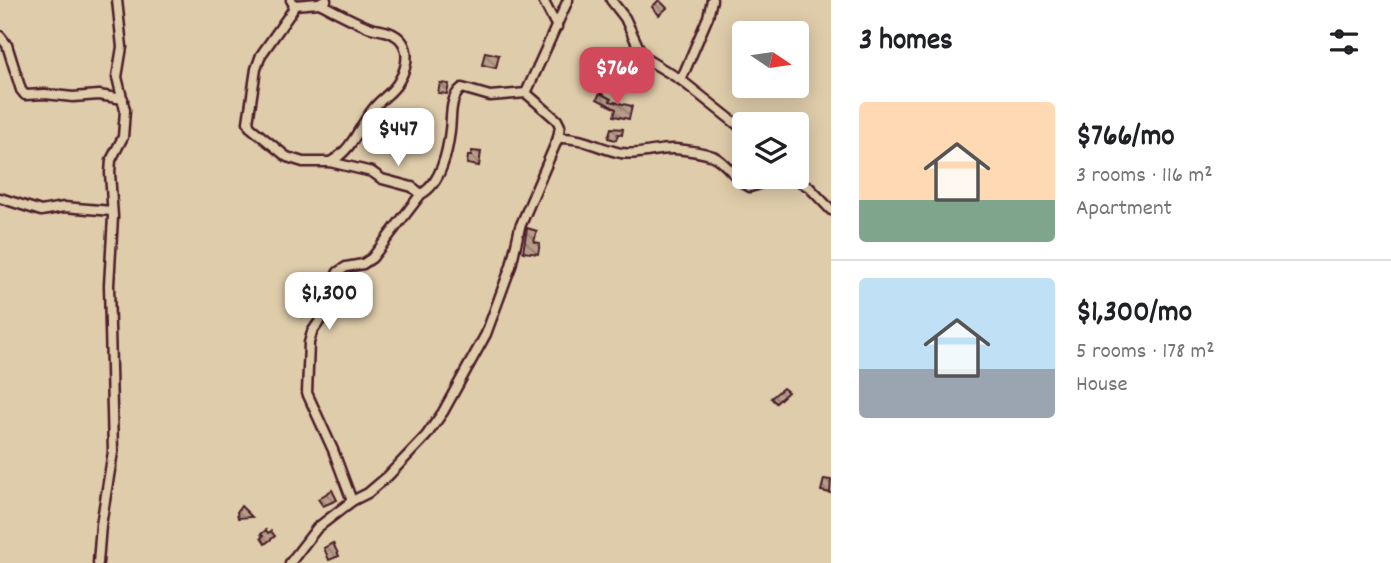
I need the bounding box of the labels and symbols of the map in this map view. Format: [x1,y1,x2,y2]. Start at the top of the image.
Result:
north arrow [732,21,808,98]
pin: $766 [576,48,658,107]
pin: $447 [357,108,439,168]
pin: $1,300 [272,272,386,332]

